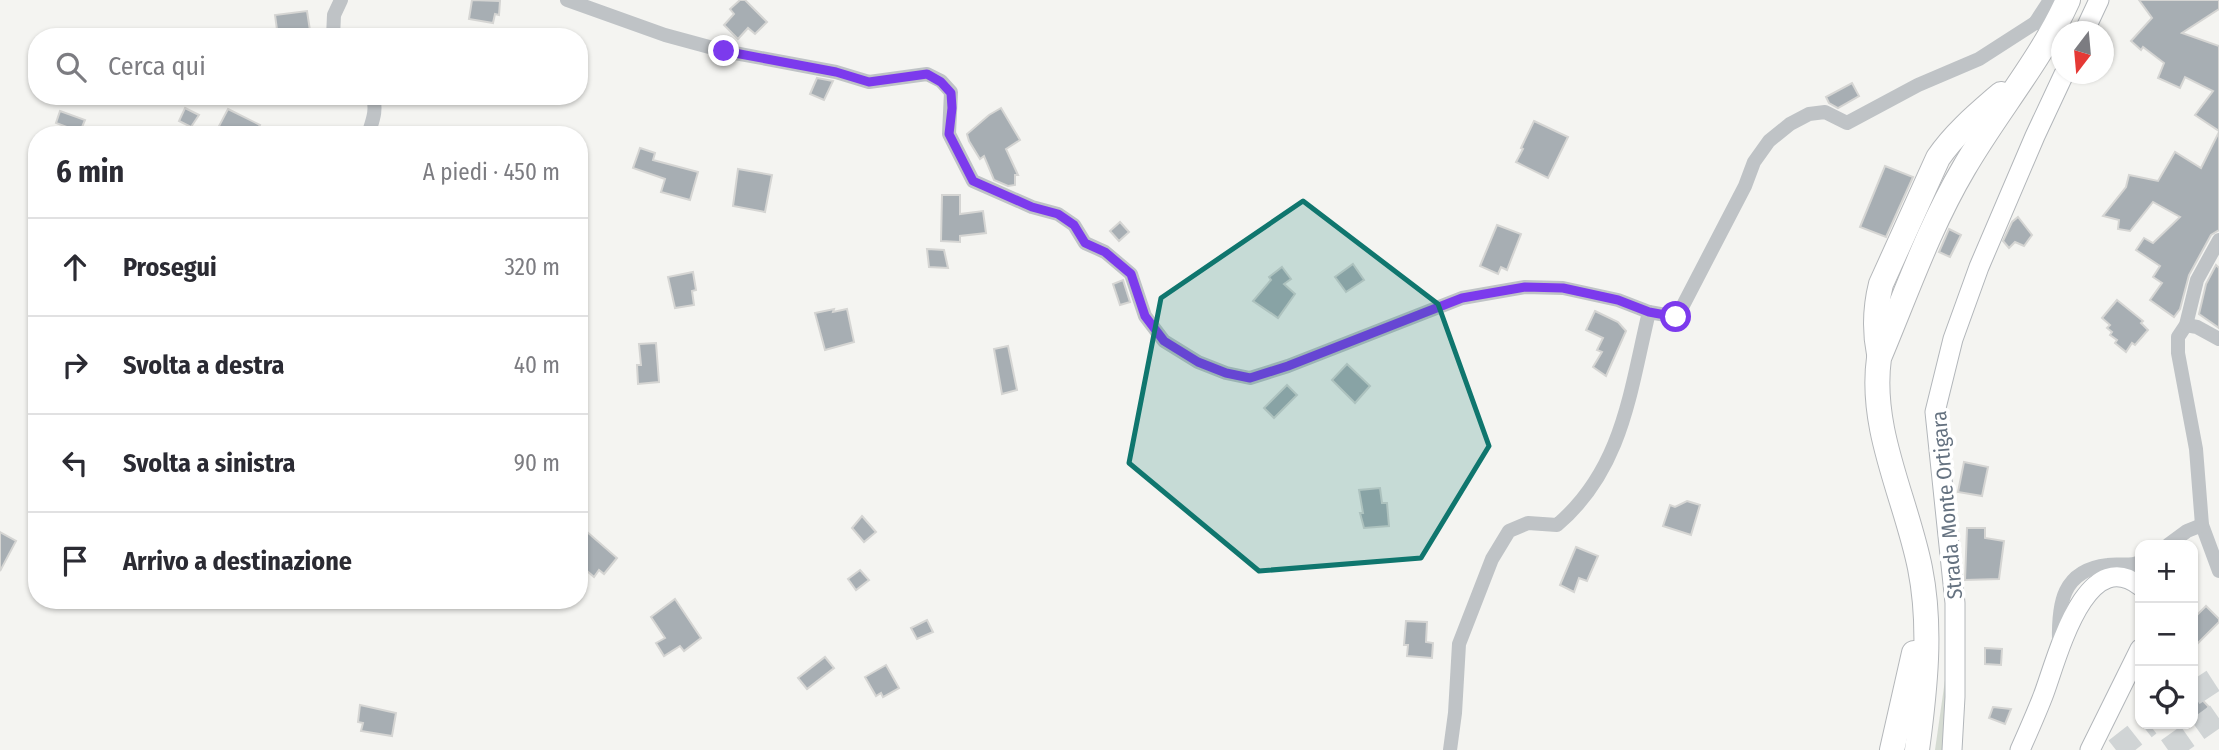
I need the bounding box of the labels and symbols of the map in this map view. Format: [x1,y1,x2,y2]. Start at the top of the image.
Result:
north arrow [2051,21,2114,84]
route end [708,35,739,66]
route start [1660,301,1691,332]
street label: Strada Monte Ortigara [1926,410,1968,600]

